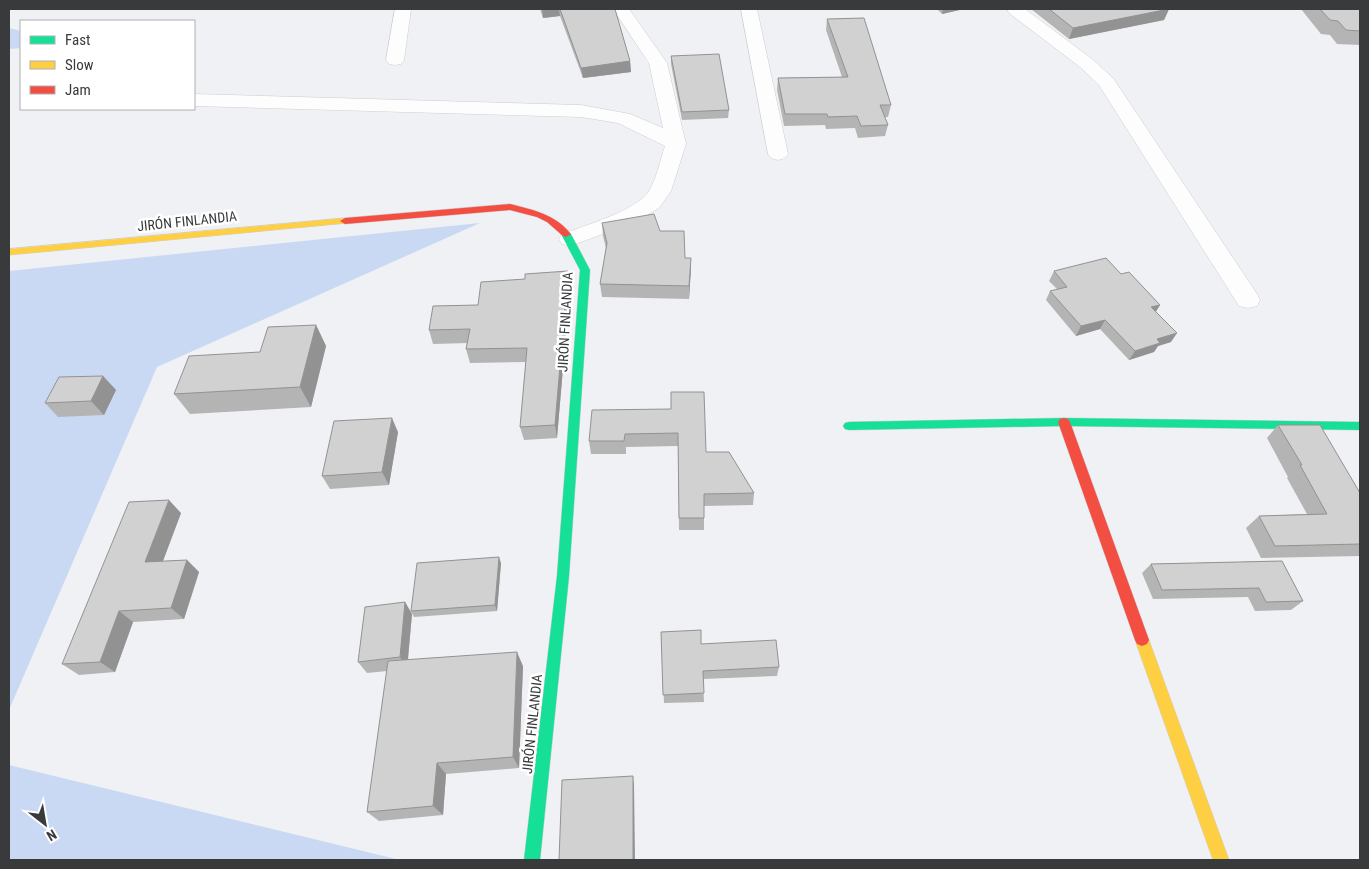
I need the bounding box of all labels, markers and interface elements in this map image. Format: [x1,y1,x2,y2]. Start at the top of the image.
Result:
legend [20,20,195,110]
text: Fast [65,31,90,49]
text: Slow [65,56,94,74]
text: Jam [65,81,91,99]
street label: JIRÓN FINLANDIA [136,207,238,234]
street label: JIRÓN FINLANDIA [553,272,576,372]
street label: JIRÓN FINLANDIA [518,673,545,775]
north arrow [20,799,70,849]
text: N [44,826,59,844]

